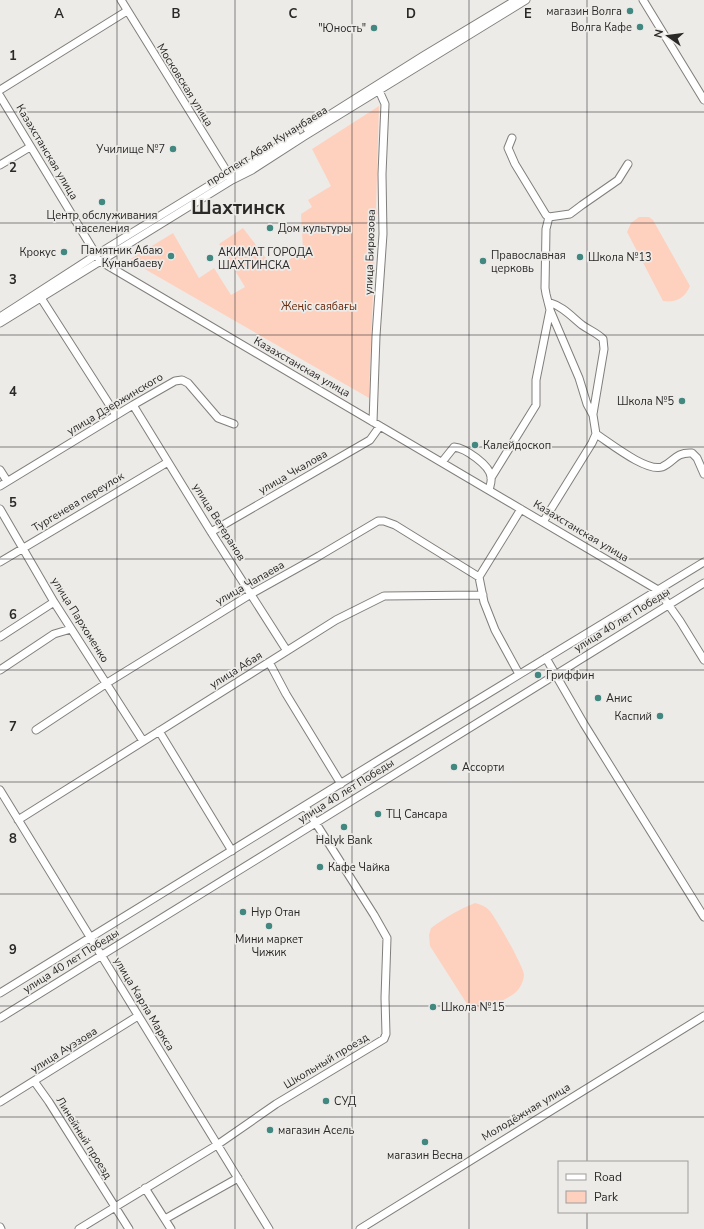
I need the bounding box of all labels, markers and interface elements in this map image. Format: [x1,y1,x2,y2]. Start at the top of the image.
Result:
place label: магазин Волга [546,4,622,19]
text: A [54,5,64,23]
text: B [172,5,181,23]
text: C [289,5,298,23]
text: D [406,5,416,23]
text: E [524,5,532,23]
marker: магазин Волга [625,6,635,16]
north arrow [648,16,688,56]
place label: Волга Кафе [571,20,632,35]
place label: "Юность" [318,21,366,36]
marker: Волга Кафе [635,22,645,32]
marker: "Юность" [369,23,379,33]
text: N [651,28,667,40]
street label: Московская улица [153,41,217,129]
text: 1 [9,47,17,65]
street label: Казахстанская улица [13,101,82,203]
street label: проспект Абая Кунанбаева [203,102,331,190]
place label: Училище №7 [95,142,165,157]
marker: Училище №7 [168,144,178,154]
text: 2 [9,159,17,177]
district label: Шахтинск [191,195,285,221]
marker: Центр обслуживания населения [97,197,107,207]
place label: Центр обслуживания населения [47,208,158,236]
street label: улица Бирюзова [361,209,379,295]
place label: Дом культуры [278,221,351,236]
marker: Дом культуры [265,223,275,233]
place label: Памятник Абаю Кунанбаеву [81,243,163,271]
place label: Крокус [20,245,56,260]
place label: АКИМАТ ГОРОДА ШАХТИНСКА [218,245,313,273]
marker: Крокус [59,247,69,257]
place label: Православная церковь [491,248,566,276]
place label: Школа №13 [588,250,652,265]
marker: Памятник Абаю Кунанбаеву [166,251,176,261]
marker: Школа №13 [575,252,585,262]
marker: АКИМАТ ГОРОДА ШАХТИНСКА [205,253,215,263]
marker: Православная церковь [478,256,488,266]
text: 3 [9,271,17,289]
park label: Жеңіс саябағы [281,299,357,314]
street label: Казахстанская улица [251,333,353,401]
street label: улица Дзержинского [64,369,166,439]
text: 4 [9,383,17,401]
place label: Школа №5 [617,394,674,409]
marker: Школа №5 [677,396,687,406]
place label: Калейдоскоп [483,438,551,453]
marker: Калейдоскоп [470,440,480,450]
street label: улица Чкалова [256,446,330,498]
street label: Тургенева переулок [29,469,127,535]
street label: улица Ветеранов [189,480,249,564]
text: 5 [9,494,17,512]
street label: Казахстанская улица [530,497,632,566]
street label: улица Чапаева [213,557,287,609]
street label: улица Пархоменко [48,575,112,665]
street label: улица 40 лет Победы [571,584,673,656]
text: 6 [9,606,17,624]
street label: улица Абая [207,648,265,692]
place label: Гриффин [546,668,594,683]
marker: Гриффин [533,670,543,680]
place label: Анис [606,691,632,706]
marker: Анис [593,693,603,703]
place label: Каспий [615,709,652,724]
marker: Каспий [655,711,665,721]
text: 7 [9,718,17,736]
street label: улица 40 лет Победы [295,755,397,827]
place label: Ассорти [462,760,504,775]
marker: Ассорти [449,762,459,772]
place label: ТЦ Сансара [386,807,447,822]
marker: ТЦ Сансара [373,809,383,819]
marker: Halyk Bank [339,822,349,832]
text: 8 [9,830,17,848]
place label: Halyk Bank [316,833,373,848]
place label: Кафе Чайка [328,860,390,875]
marker: Кафе Чайка [315,862,325,872]
place label: Нур Отан [251,905,300,920]
marker: Нур Отан [238,907,248,917]
marker: Мини маркет Чижик [264,921,274,931]
street label: улица 40 лет Победы [20,925,122,997]
place label: Мини маркет Чижик [235,932,303,960]
text: 9 [9,941,17,959]
street label: улица Карла Маркса [110,954,178,1054]
place label: Школа №15 [441,1000,505,1015]
marker: Школа №15 [428,1002,438,1012]
street label: улица Ауэзова [28,1023,100,1077]
street label: Школьный проезд [281,1029,372,1092]
street label: Молодёжная улица [479,1080,573,1144]
street label: Линейный проезд [53,1094,116,1182]
place label: СУД [334,1094,357,1109]
marker: СУД [321,1096,331,1106]
place label: магазин Асель [278,1123,355,1138]
marker: магазин Асель [265,1125,275,1135]
marker: магазин Весна [420,1137,430,1147]
place label: магазин Весна [387,1148,463,1163]
legend [558,1161,688,1213]
text: Road [594,1169,622,1185]
text: Park [594,1189,619,1205]

